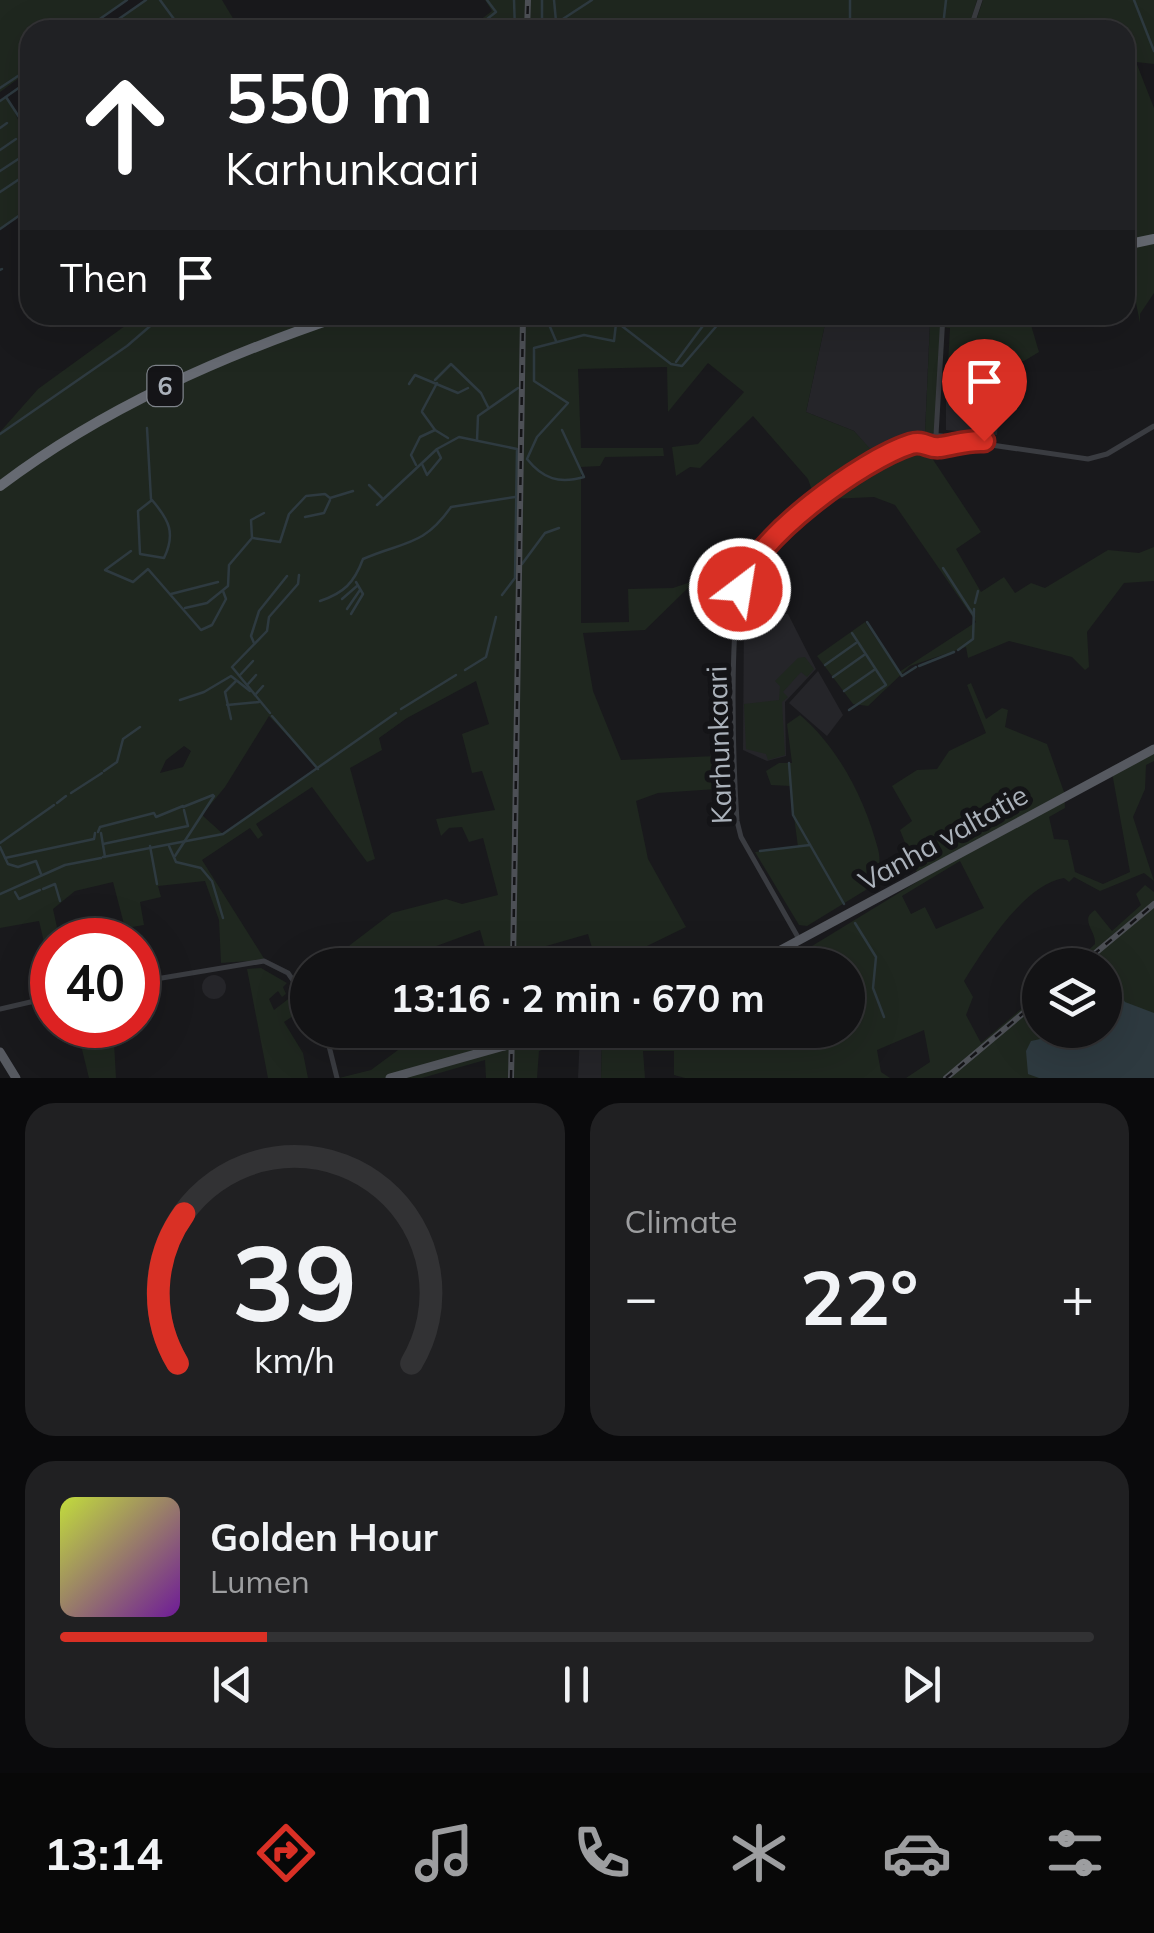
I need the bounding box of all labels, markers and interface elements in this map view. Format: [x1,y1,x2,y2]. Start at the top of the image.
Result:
text: 550 m [225,53,433,141]
icon: ahead [60,60,190,190]
text: Karhunkaari [225,140,480,196]
icon: arrive [168,250,223,305]
text: Then [60,254,148,302]
pin [942,339,1027,442]
icon: arrive [957,354,1012,409]
road number: 6 [148,366,182,406]
position arrow [688,537,792,641]
street label: Karhunkaari [698,665,739,825]
street label: Vanha valtatie [852,777,1033,898]
speed limit sign: 40 [30,918,160,1048]
map controls [1022,948,1122,1048]
button: layers [1022,948,1122,1048]
text: 13:16 · 2 min · 670 m [390,974,765,1022]
text: Climate [625,1201,737,1241]
text: 39 [232,1216,357,1347]
text: 22° [800,1250,918,1344]
text: − [625,1262,658,1331]
text: + [1061,1262,1094,1331]
text: km/h [254,1337,335,1382]
text: Golden Hour [210,1513,438,1561]
text: Lumen [210,1561,310,1601]
icon: previous [205,1657,260,1712]
icon: pause [549,1657,604,1712]
icon: next [894,1657,949,1712]
icon: directions [251,1818,321,1888]
icon: music [409,1818,479,1888]
icon: phone [567,1818,637,1888]
icon: climate [724,1818,794,1888]
icon: car [882,1818,952,1888]
icon: filters [1040,1818,1110,1888]
text: 13:14 [44,1825,163,1881]

